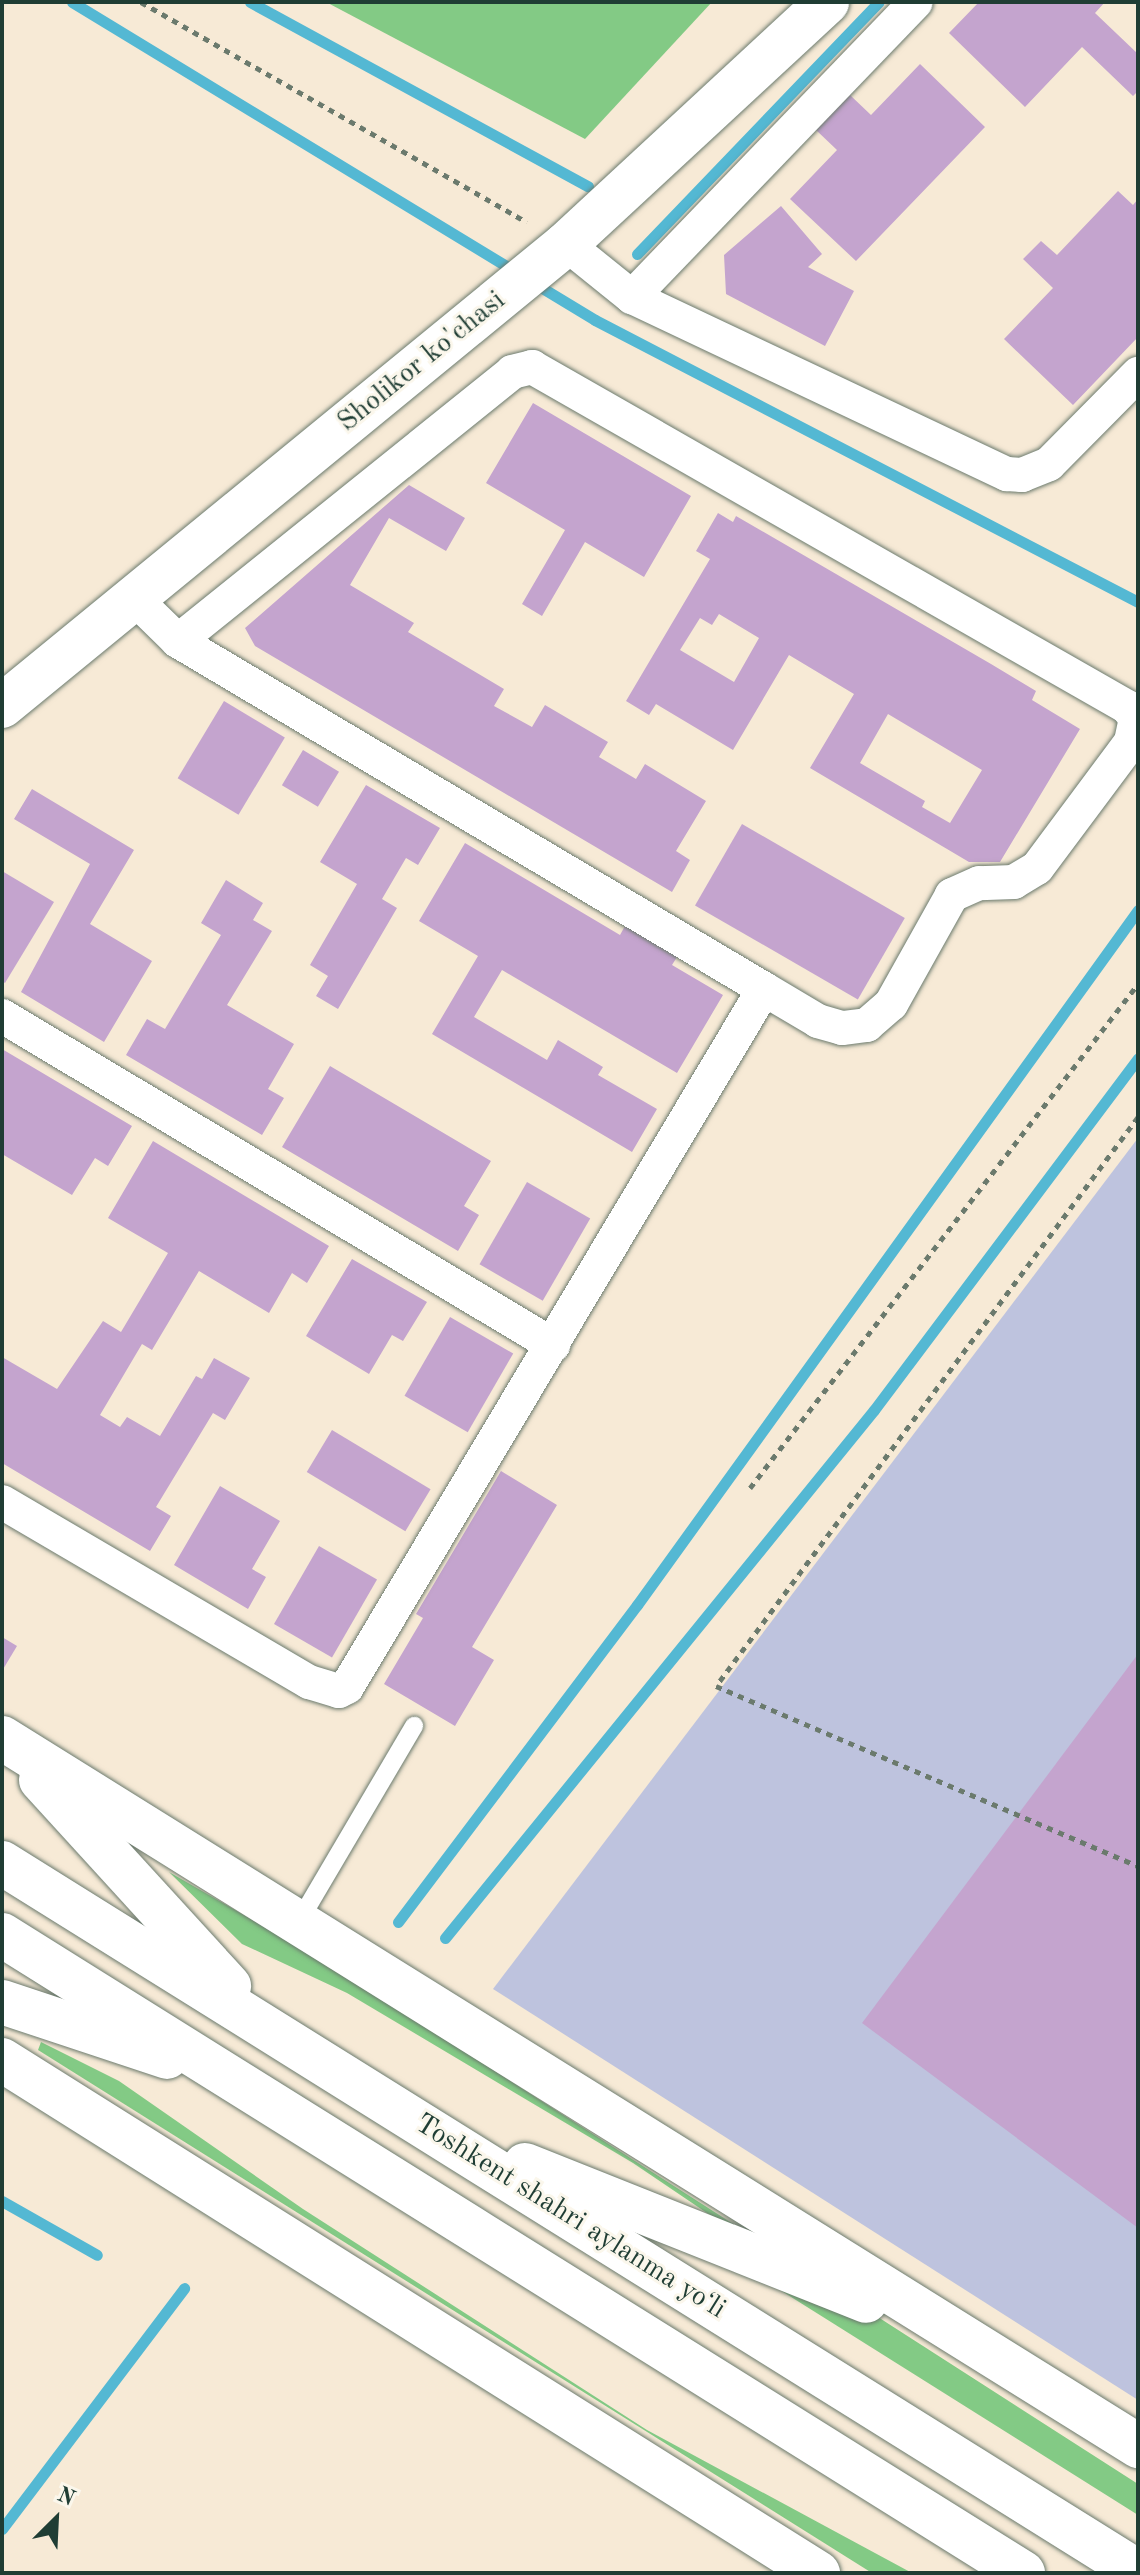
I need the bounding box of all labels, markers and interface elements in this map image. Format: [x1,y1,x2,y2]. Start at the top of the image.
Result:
street label: Sholikor ko'chasi [332,284,512,440]
street label: Toshkent shahri aylanma yoʻli [409,2107,731,2327]
north arrow [16,2479,96,2559]
text: N [54,2484,78,2511]

